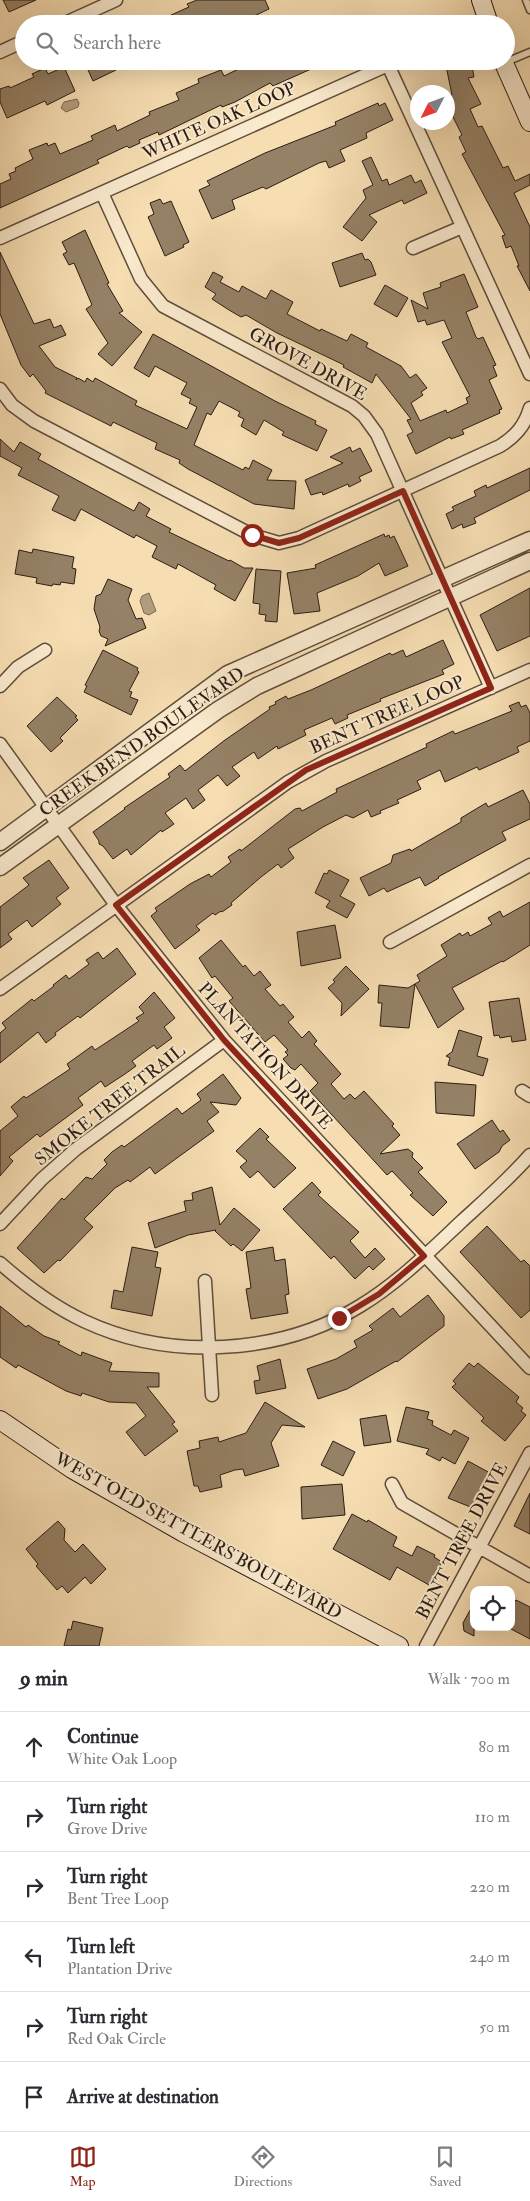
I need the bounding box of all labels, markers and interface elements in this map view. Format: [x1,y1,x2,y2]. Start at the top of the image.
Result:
search box [15,15,515,70]
icon: search [33,29,61,57]
text: Search here [73,31,161,55]
street label: WHITE OAK LOOP [138,77,300,166]
north arrow [410,85,455,130]
street label: GROVE DRIVE [245,322,371,406]
route start [241,524,264,547]
street label: CREEK BEND BOULEVARD [35,662,249,822]
street label: BENT TREE LOOP [306,670,468,759]
street label: PLANTATION DRIVE [193,978,337,1134]
street label: SMOKE TREE TRAIL [30,1039,190,1171]
route end [328,1307,351,1330]
street label: WEST OLD SETTLERS BOULEVARD [49,1447,346,1625]
street label: BENT TREE DRIVE [411,1459,513,1623]
map controls [470,1586,515,1631]
button: locate [470,1586,515,1631]
text: 9 min [20,1665,68,1692]
text: Walk · 700 m [427,1669,510,1689]
text: Continue [67,1725,138,1749]
icon: ahead [20,1733,48,1761]
text: 80 m [479,1737,510,1757]
text: White Oak Loop [67,1749,177,1769]
text: Turn right [67,1795,147,1819]
icon: right [20,1803,48,1831]
text: 110 m [475,1807,510,1827]
text: Grove Drive [67,1819,147,1839]
text: Turn right [67,1865,147,1889]
icon: right [20,1873,48,1901]
text: 220 m [470,1877,510,1897]
text: Bent Tree Loop [67,1889,169,1909]
text: Turn left [67,1935,135,1959]
icon: left [20,1943,48,1971]
text: 240 m [469,1947,510,1967]
text: Plantation Drive [67,1959,172,1979]
text: Turn right [67,2005,147,2029]
icon: right [20,2013,48,2041]
text: 50 m [479,2017,510,2037]
text: Red Oak Circle [67,2029,166,2049]
icon: arrive [20,2083,48,2111]
text: Arrive at destination [67,2085,219,2109]
tab: Map [69,2143,97,2190]
tab: Directions [234,2143,292,2190]
tab: Saved [429,2143,461,2190]

